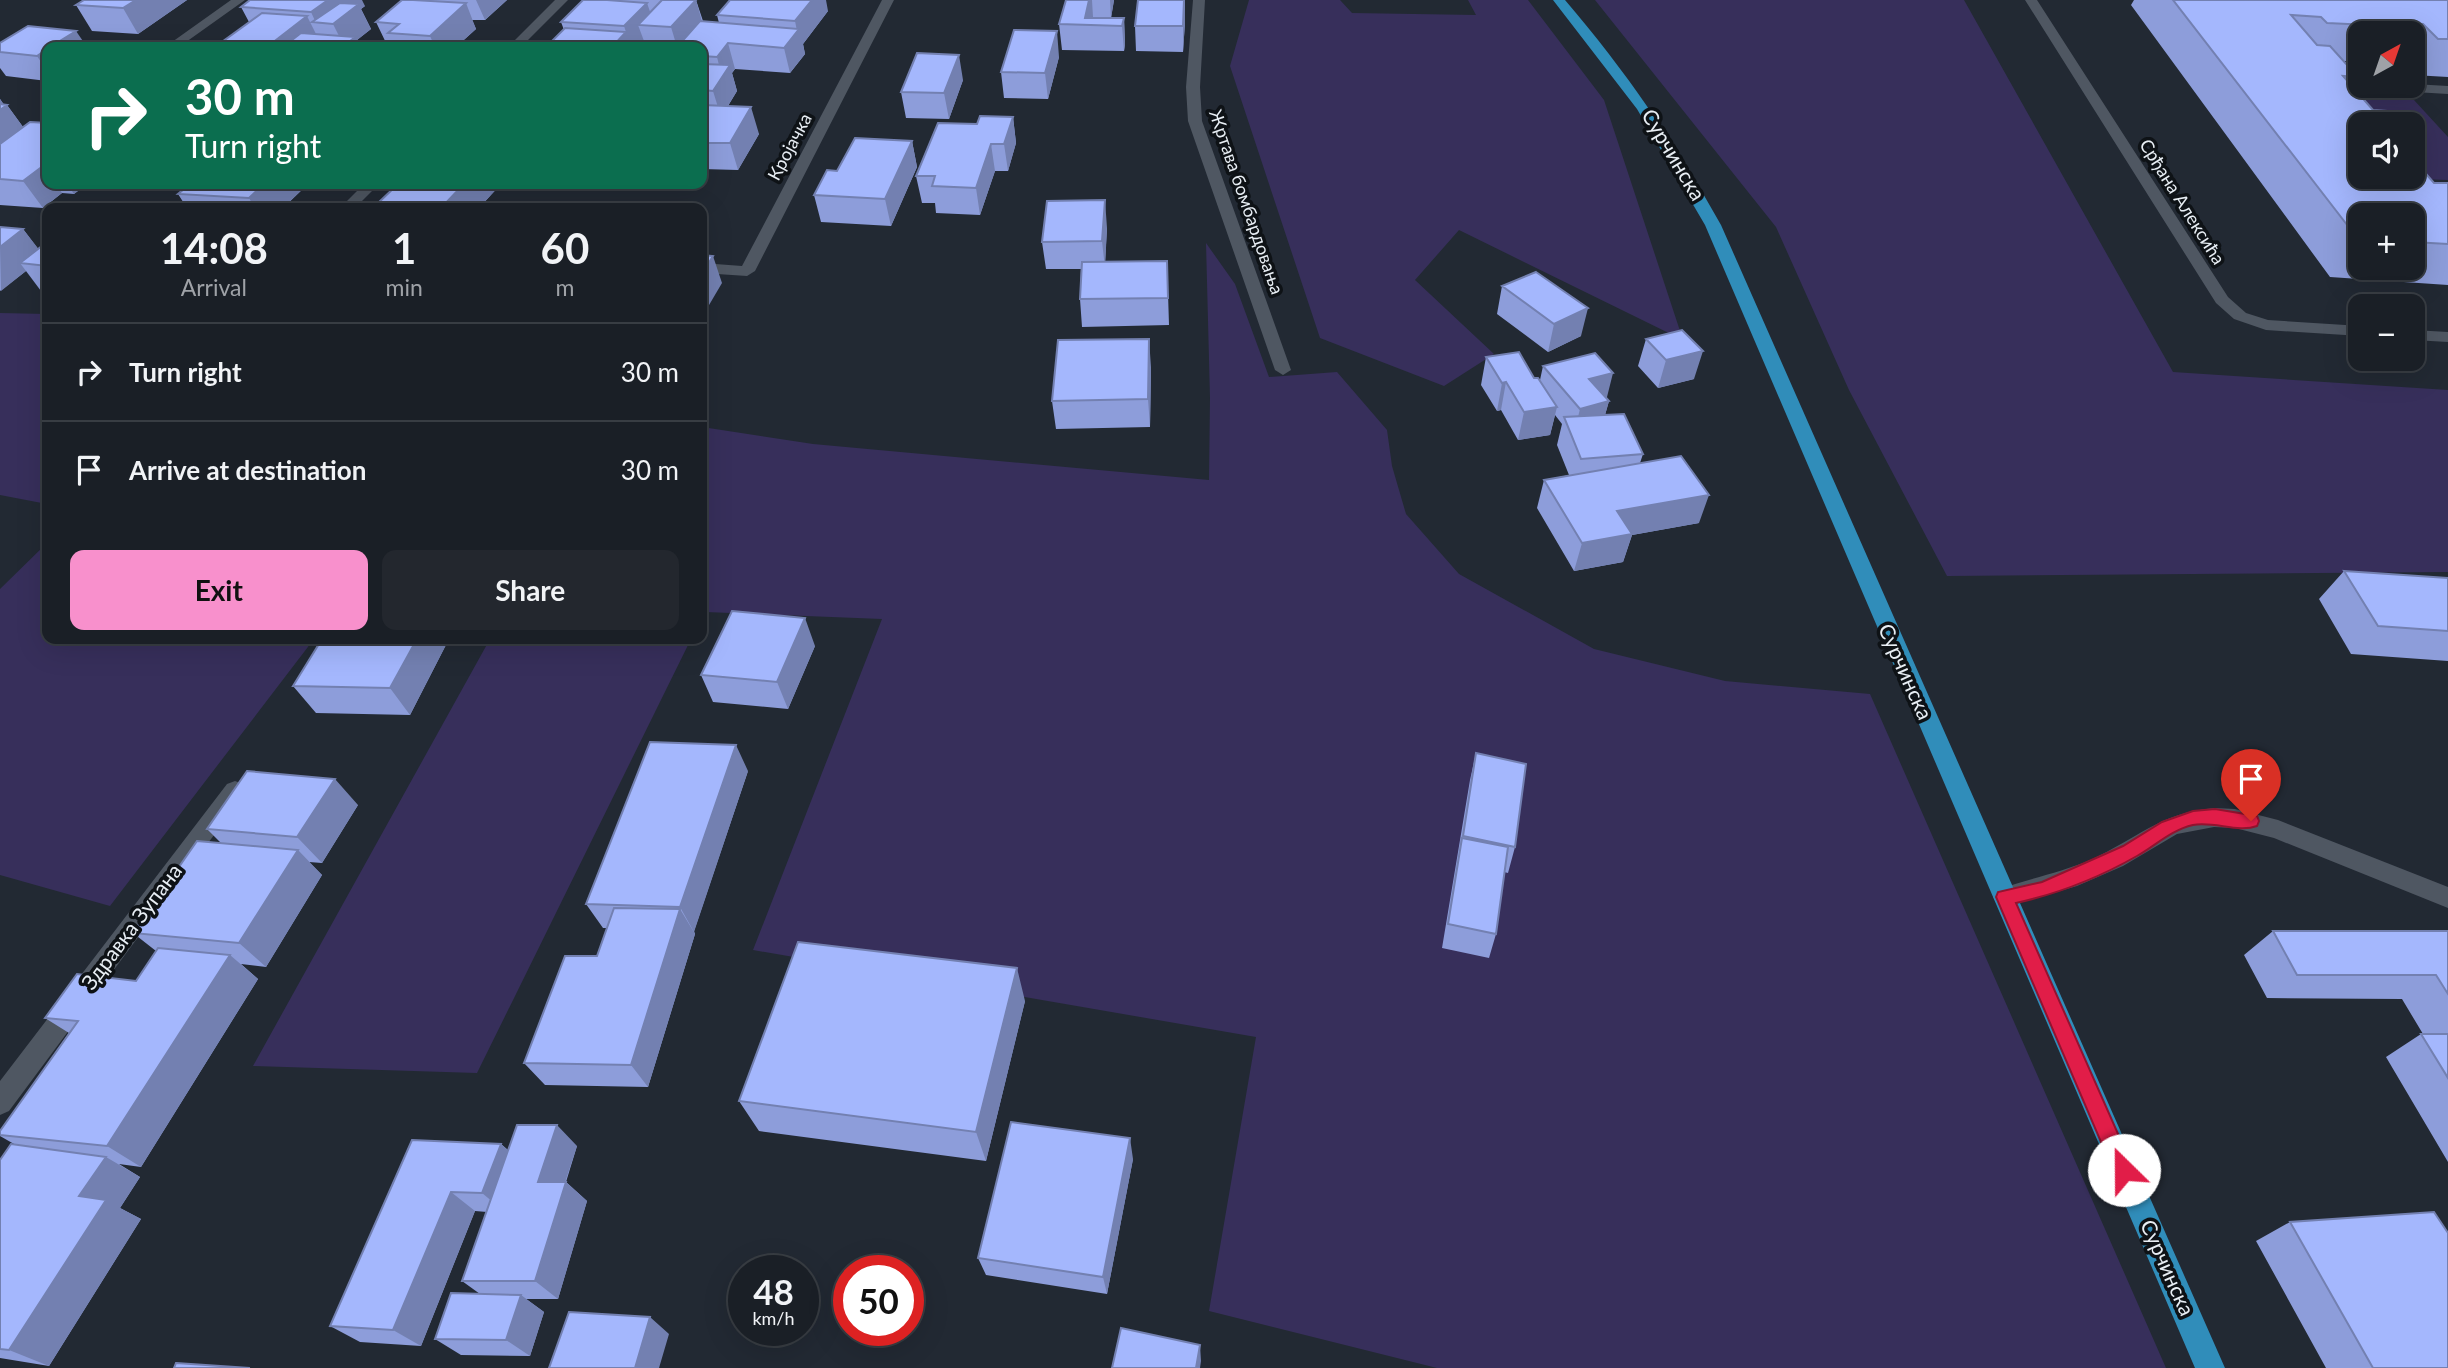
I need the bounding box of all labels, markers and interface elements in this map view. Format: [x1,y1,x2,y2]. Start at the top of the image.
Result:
north arrow [2348,21,2426,98]
map controls [2348,21,2425,371]
text: 30 m [185,67,295,125]
icon: right [70,70,161,161]
street label: Сурчинска [1637,104,1711,205]
street label: Жртава бомбардовања [1205,106,1289,297]
street label: Кројачка [762,109,816,184]
button: sound [2348,112,2425,189]
text: Turn right [185,126,321,165]
street label: Срђана Алексића [2135,135,2230,268]
button: + [2348,203,2425,280]
text: 14:08 [160,223,268,273]
text: 1 [392,223,416,273]
text: 60 [541,223,589,273]
text: Arrival [181,273,247,301]
text: min [386,273,423,301]
text: m [555,273,574,301]
button: − [2348,294,2425,371]
icon: right [70,353,108,391]
text: Turn right [129,356,242,388]
text: 30 m [621,356,679,388]
icon: arrive [70,451,108,489]
text: Arrive at destination [129,454,366,486]
text: 30 m [621,454,679,486]
button: Exit [70,550,368,630]
button: Share [382,550,679,630]
street label: Сурчинска [1874,620,1939,723]
pin [2221,749,2281,821]
icon: arrive [2232,760,2270,798]
street label: Здравка Зупана [75,858,186,994]
position arrow [2087,1133,2161,1207]
street label: Сурчинска [2136,1216,2201,1319]
speed limit sign: 50 [833,1255,924,1346]
text: 48 [753,1270,794,1312]
text: km/h [752,1307,795,1329]

